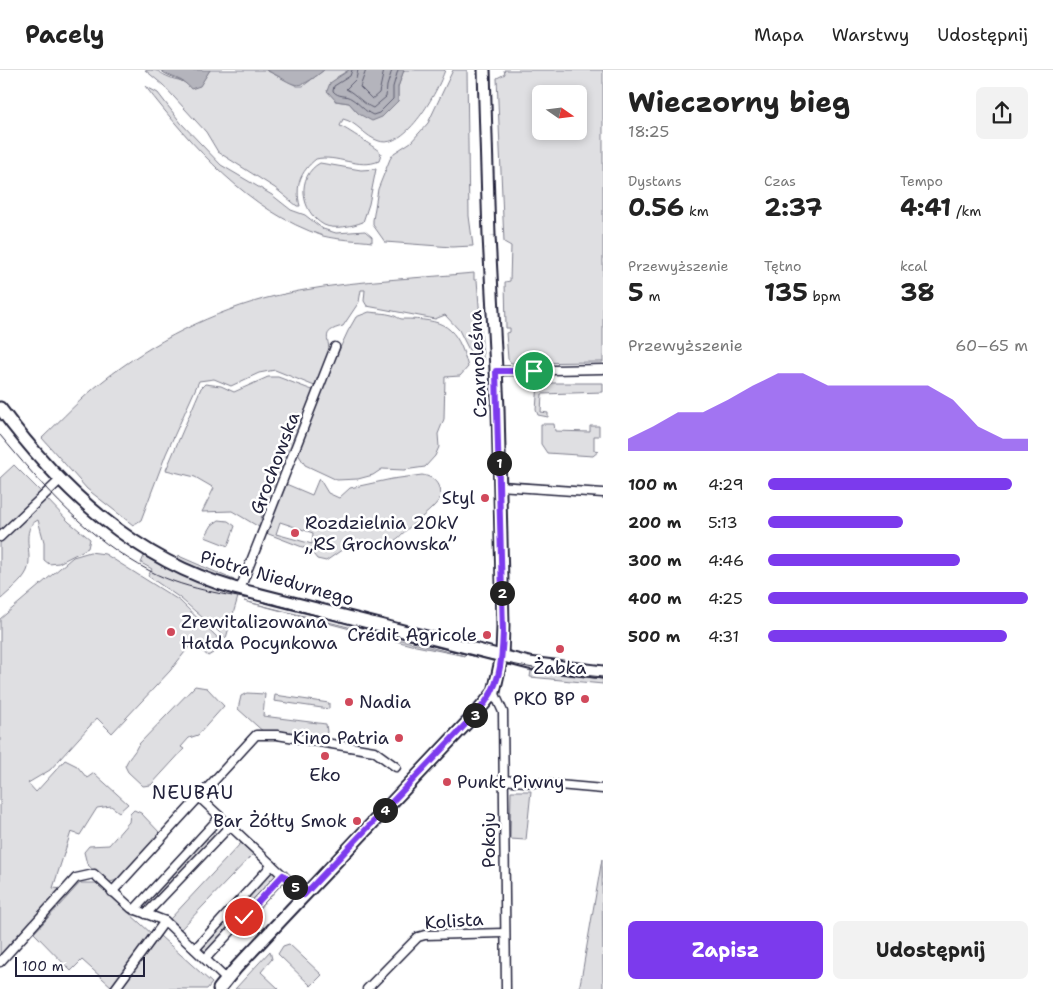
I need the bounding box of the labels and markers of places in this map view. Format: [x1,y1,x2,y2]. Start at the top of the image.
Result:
pin [513,350,555,392]
pin: 1 [486,450,512,476]
place label: Styl [442,486,476,510]
marker: Styl [479,492,491,504]
place label: Rozdzielnia 20kV „RS Grochowska” [304,511,458,556]
marker: Rozdzielnia 20kV „RS Grochowska” [289,527,301,539]
pin: 2 [490,580,514,606]
place label: Zrewitalizowana Hałda Pocynkowa [181,610,337,655]
place label: Crédit Agricole [347,623,477,647]
marker: Zrewitalizowana Hałda Pocynkowa [165,626,177,638]
marker: Crédit Agricole [481,629,493,641]
marker: Żabka [554,643,566,655]
place label: Żabka [533,656,587,680]
place label: PKO BP [513,687,575,711]
place label: Nadia [359,690,411,714]
marker: PKO BP [579,693,591,705]
marker: Nadia [343,696,355,708]
pin: 3 [462,702,488,728]
place label: Kino Patria [293,726,389,750]
marker: Kino Patria [393,732,405,744]
marker: Eko [319,750,331,762]
place label: Eko [309,763,341,787]
place label: Punkt Piwny [457,770,564,794]
marker: Punkt Piwny [441,776,453,788]
pin: 4 [372,798,398,822]
place label: Bar Żółty Smok [213,809,347,833]
marker: Bar Żółty Smok [351,815,363,827]
pin: 5 [282,874,308,900]
pin [223,896,265,938]

